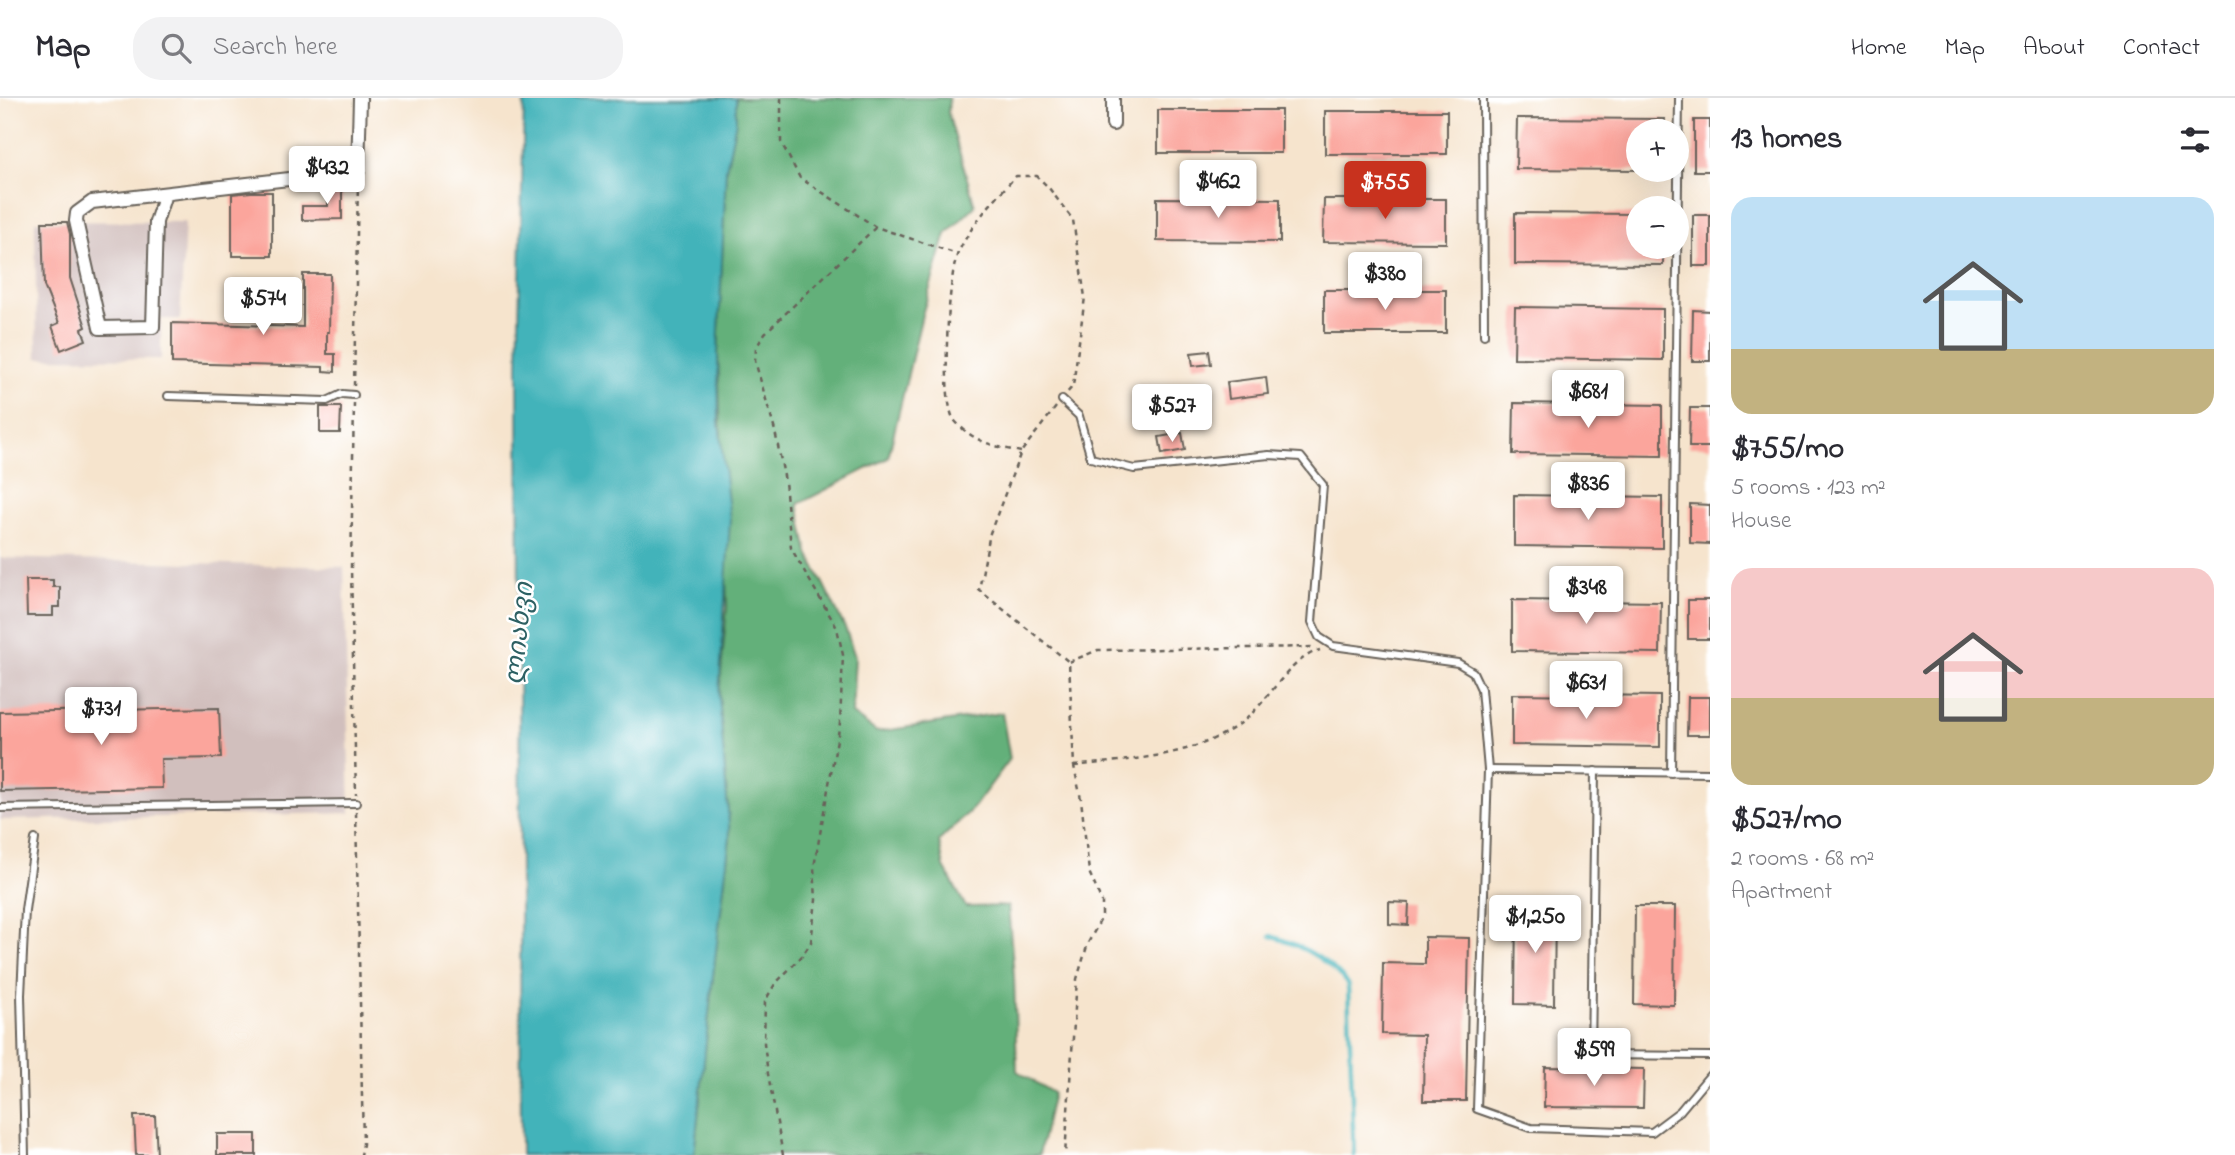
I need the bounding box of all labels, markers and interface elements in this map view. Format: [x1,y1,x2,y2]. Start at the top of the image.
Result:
search box [133,17,623,80]
text: Map [35,24,91,72]
icon: search [157,29,195,67]
text: Search here [213,29,337,67]
text: Home [1851,31,1907,66]
text: Map [1945,31,1985,66]
text: About [2023,31,2085,66]
text: Contact [2123,31,2200,66]
text: 13 homes [1731,118,1842,162]
map controls [1626,119,1689,259]
button: + [1626,119,1689,182]
icon: filters [2176,121,2214,159]
pin: $432 [286,146,368,206]
text: $432 [305,152,349,185]
pin: $462 [1177,160,1259,220]
pin: $755 [1344,162,1426,221]
text: $462 [1196,166,1240,199]
text: $755 [1360,167,1410,200]
button: − [1626,196,1689,259]
icon: home [1910,243,2036,369]
pin: $380 [1344,252,1426,312]
text: $380 [1364,258,1406,291]
pin: $574 [222,278,304,337]
text: $574 [240,283,286,316]
pin: $681 [1547,370,1629,430]
text: $681 [1568,376,1608,409]
pin: $527 [1131,384,1213,444]
text: $527 [1148,390,1196,423]
text: $755/mo [1731,428,1844,472]
pin: $836 [1547,462,1629,522]
text: $836 [1567,468,1609,501]
text: 5 rooms · 123 m² [1731,472,1886,505]
text: House [1731,505,1791,538]
pin: $348 [1545,566,1627,626]
text: $348 [1565,572,1607,605]
water label: ლიახვი [497,580,545,687]
icon: home [1910,614,2036,740]
pin: $631 [1545,662,1627,721]
text: $631 [1566,667,1606,700]
pin: $731 [60,688,142,747]
text: $731 [81,693,121,726]
text: $527/mo [1731,799,1842,843]
text: 2 rooms · 68 m² [1731,843,1874,876]
text: Apartment [1731,876,1832,909]
pin: $1,250 [1478,896,1592,955]
text: $1,250 [1505,901,1565,934]
pin: $599 [1553,1028,1635,1088]
text: $599 [1574,1034,1614,1067]

